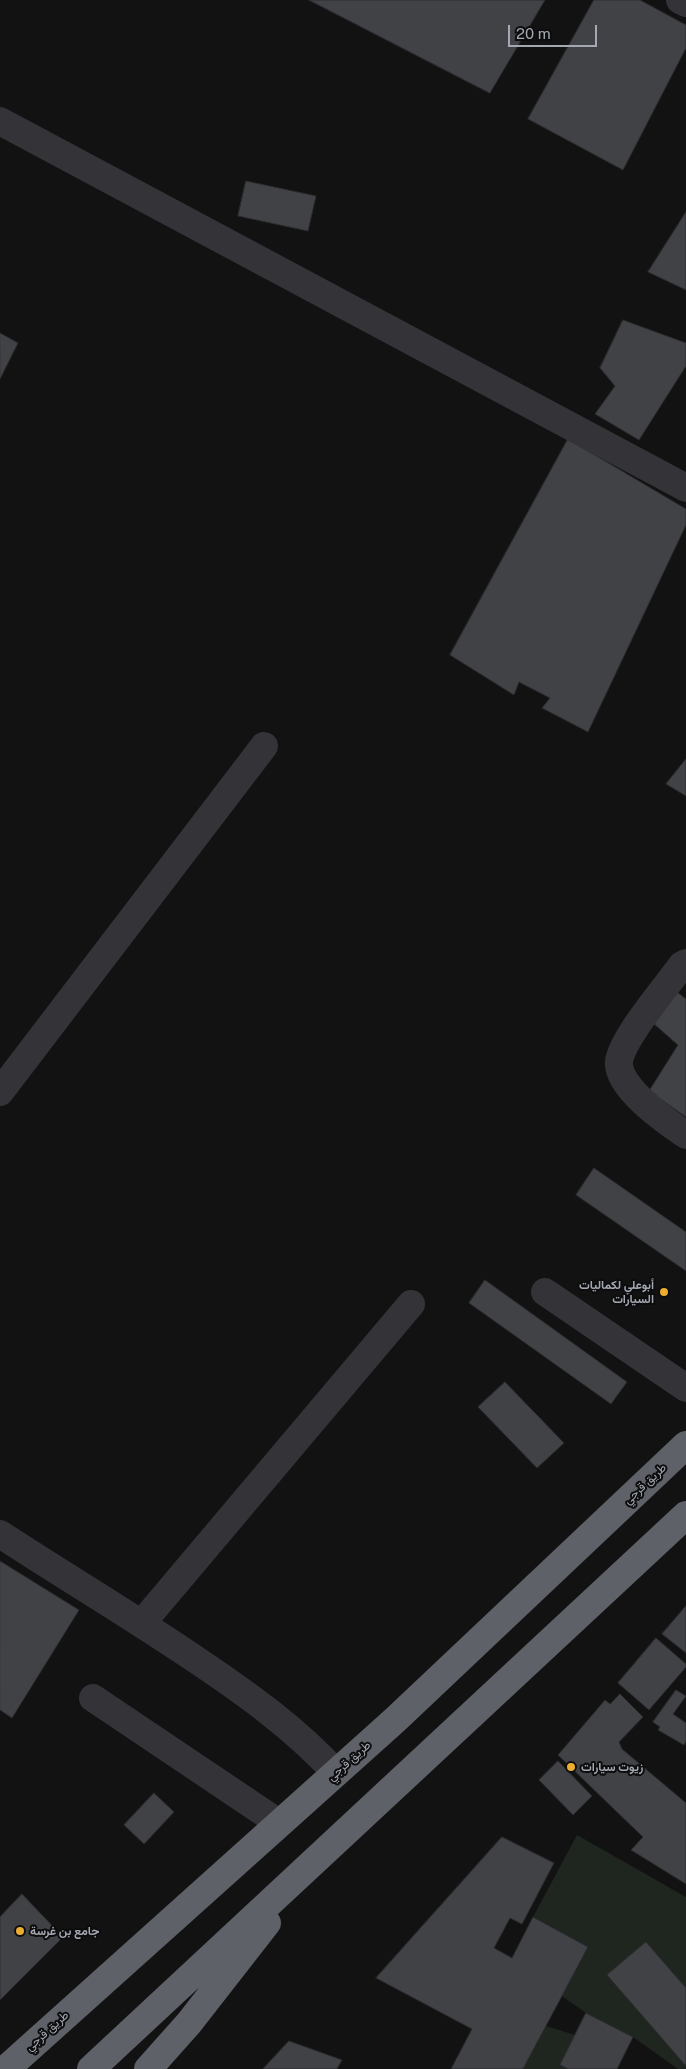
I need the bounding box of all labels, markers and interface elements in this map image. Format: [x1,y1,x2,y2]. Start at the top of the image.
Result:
scale bar [511,15,600,47]
text: 20 m [516,25,551,42]
place label: أبوعلي لكماليات السيارات [579,1278,654,1306]
marker: أبوعلي لكماليات السيارات [658,1286,670,1298]
street label: طريق قرجي [621,1461,669,1507]
street label: طريق قرجي [324,1738,374,1784]
place label: زيوت سيارات [581,1760,643,1774]
marker: زيوت سيارات [565,1761,577,1773]
place label: جامع بن غرسة [30,1924,99,1938]
marker: جامع بن غرسة [14,1925,26,1937]
street label: طريق قرجي [22,2008,72,2054]

